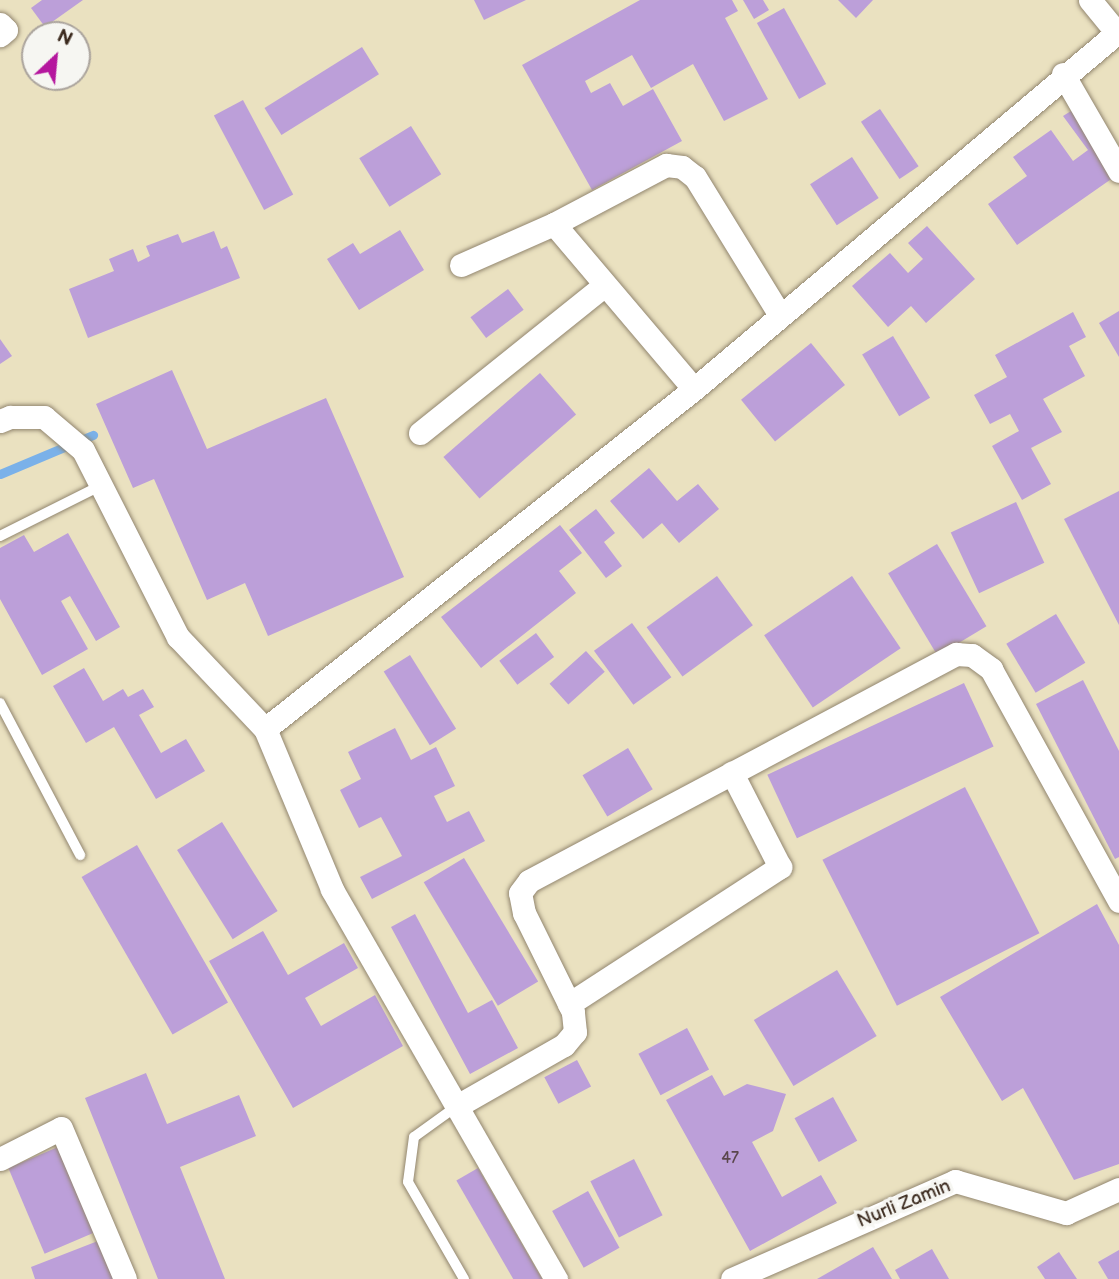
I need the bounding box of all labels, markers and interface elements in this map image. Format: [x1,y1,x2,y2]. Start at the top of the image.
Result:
north arrow [21,21,91,91]
text: N [53,25,76,52]
house number: 47 [721,1149,739,1169]
street label: Nurli Zamin [854,1175,954,1233]

